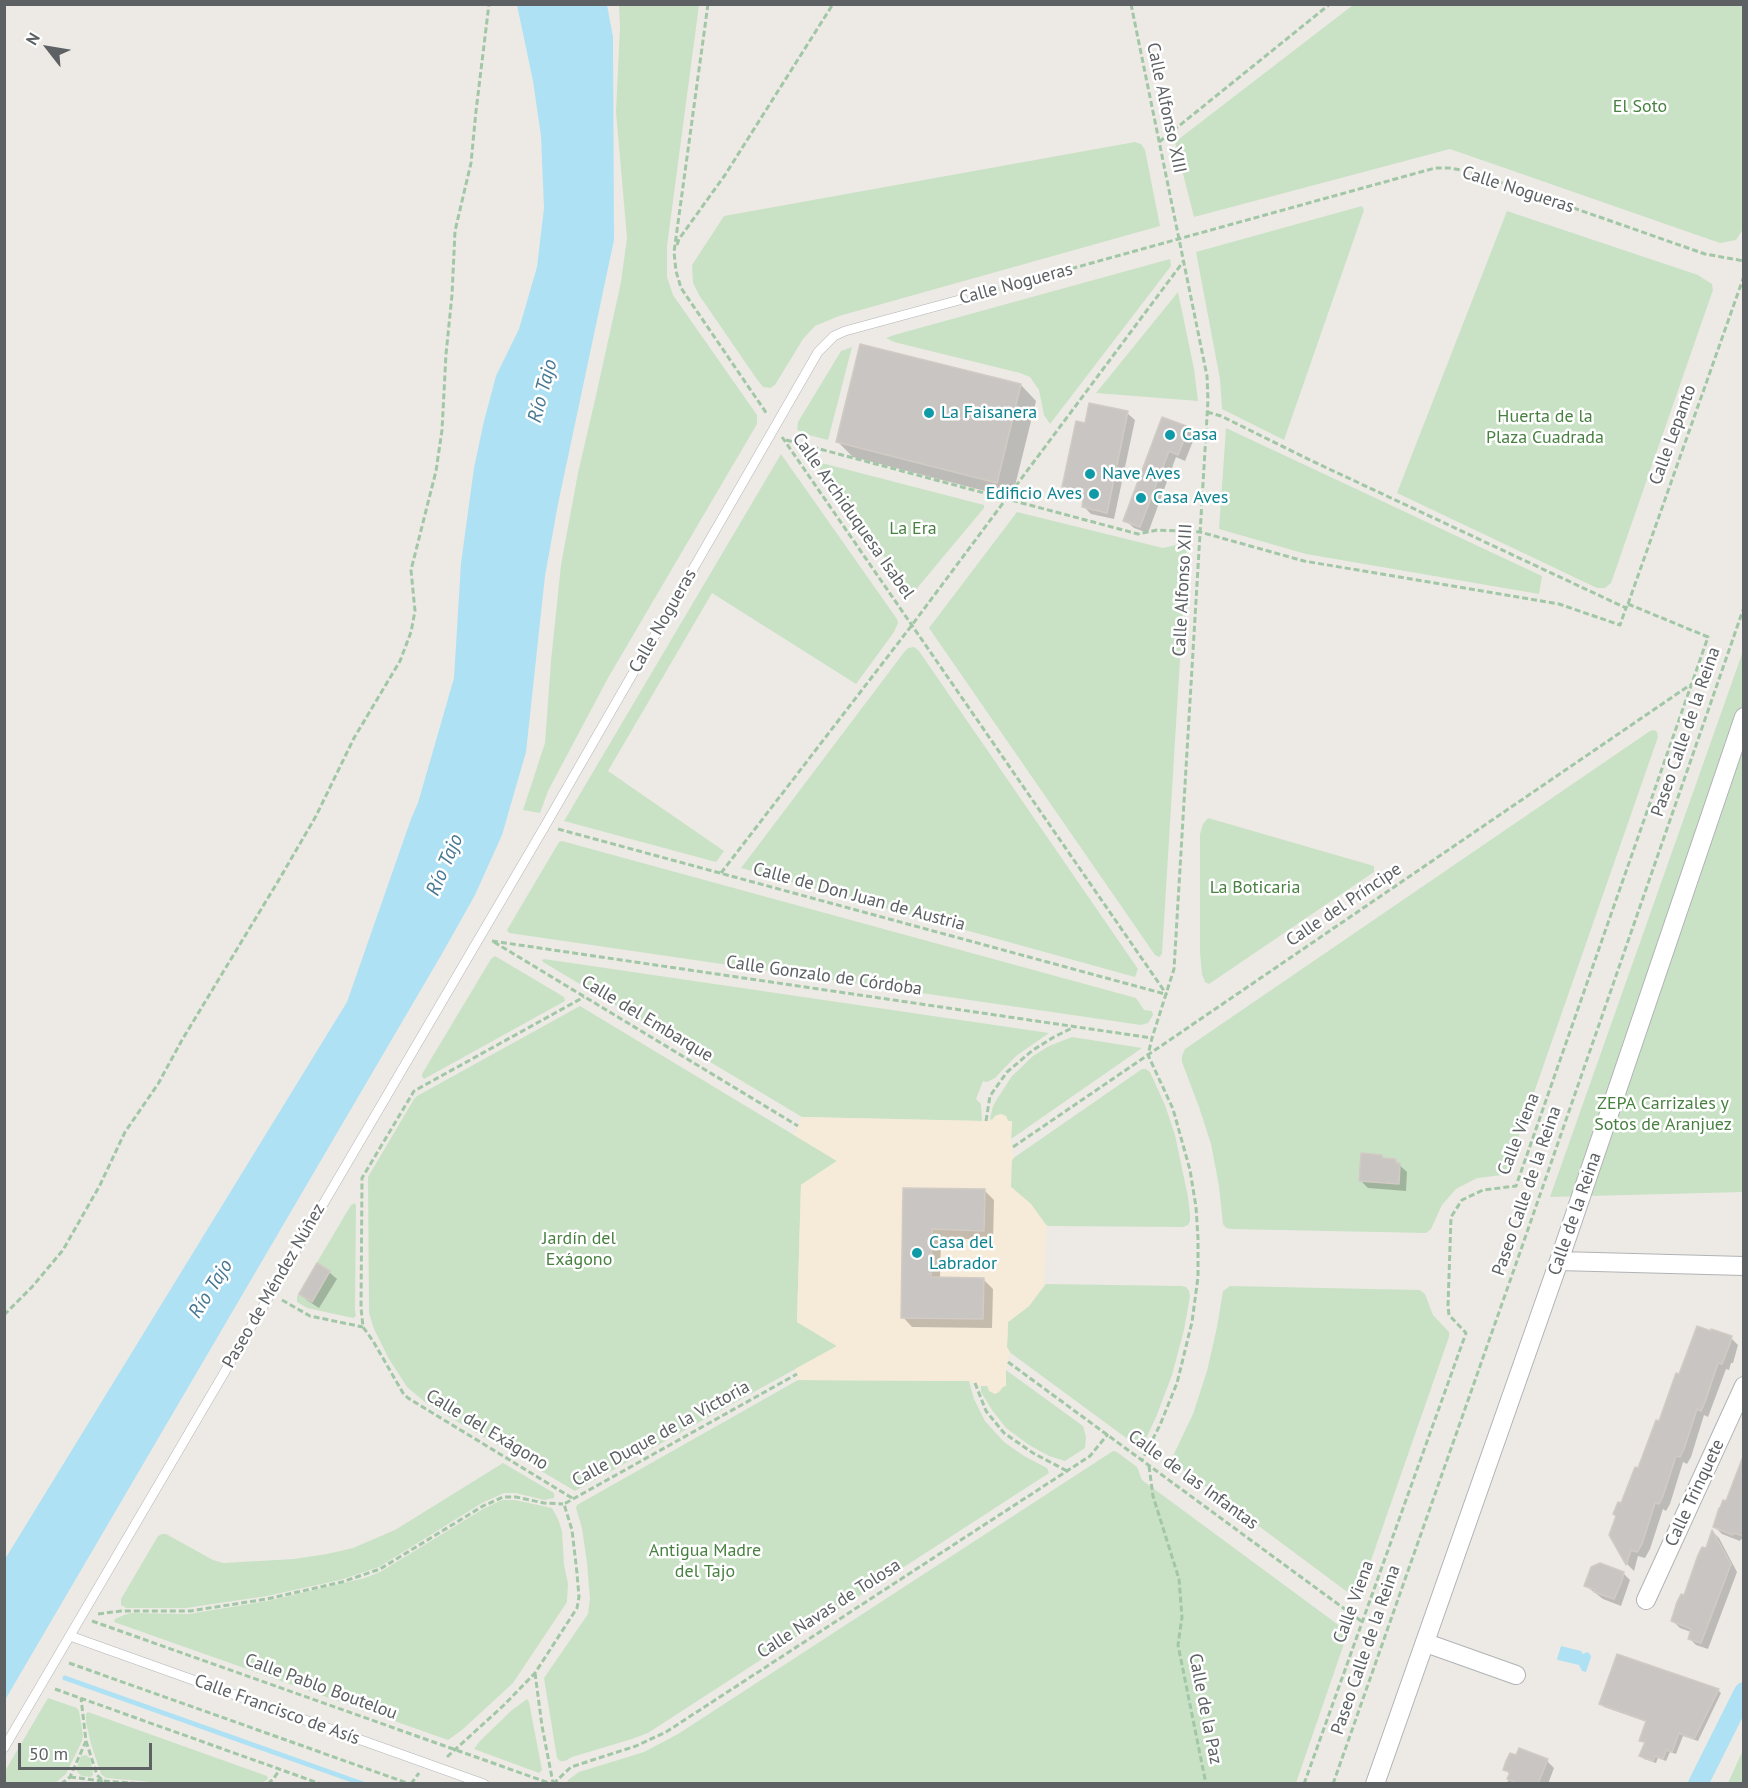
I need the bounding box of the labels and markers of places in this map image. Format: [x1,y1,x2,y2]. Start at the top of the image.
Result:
place label: La Faisanera [941,402,1037,424]
marker: La Faisanera [922,406,936,420]
place label: Casa [1182,424,1217,446]
marker: Casa [1163,428,1177,442]
place label: Nave Aves [1102,463,1181,485]
marker: Nave Aves [1083,467,1097,481]
place label: Edificio Aves [986,483,1082,505]
marker: Edificio Aves [1087,487,1101,501]
place label: Casa Aves [1153,487,1228,509]
marker: Casa Aves [1134,491,1148,505]
place label: Casa del Labrador [929,1232,997,1274]
marker: Casa del Labrador [910,1246,924,1260]

